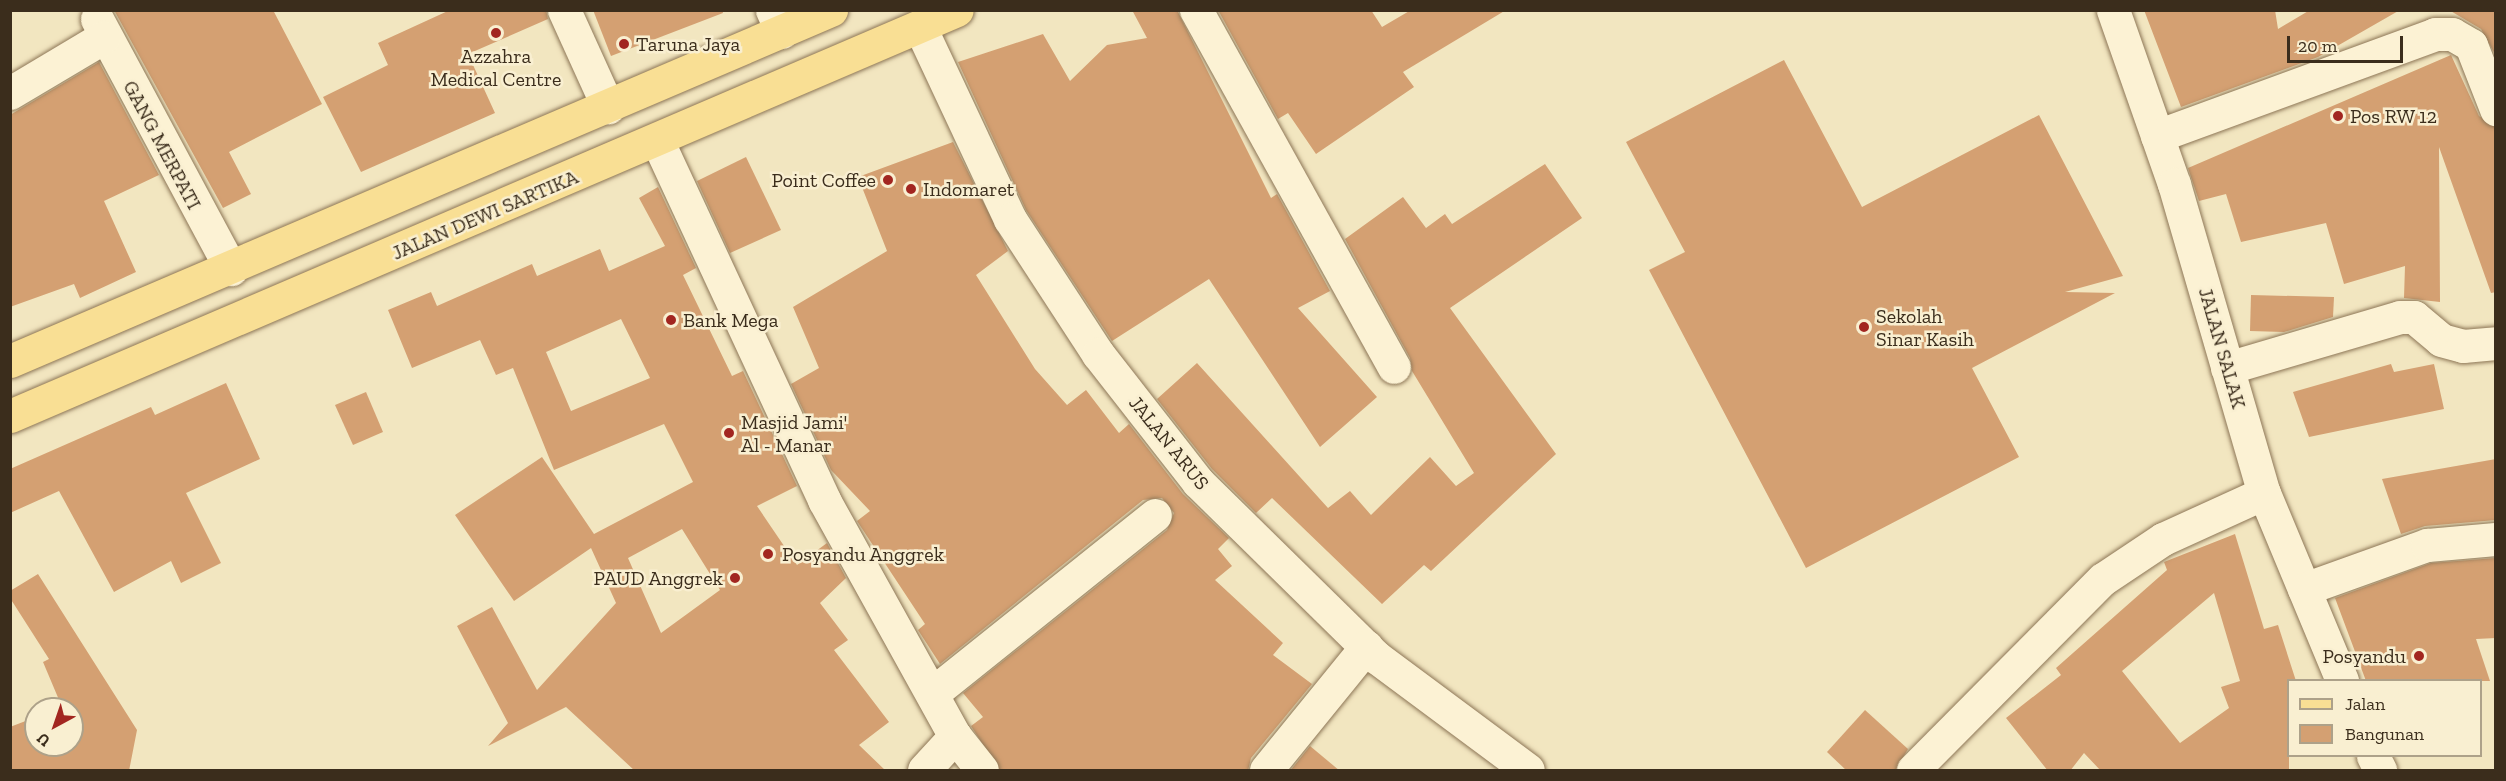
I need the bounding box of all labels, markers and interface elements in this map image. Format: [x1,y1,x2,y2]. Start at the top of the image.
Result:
marker: Azzahra Medical Centre [487,24,505,42]
scale bar [2290,24,2406,62]
place label: Taruna Jaya [636,32,740,56]
text: 20 m [2298,35,2337,57]
marker: Taruna Jaya [617,37,631,51]
place label: Azzahra Medical Centre [431,44,561,91]
street label: GANG MERPATI [118,77,206,213]
place label: Pos RW 12 [2350,104,2438,128]
marker: Pos RW 12 [2331,109,2345,123]
street label: JALAN DEWI SARTIKA [388,165,582,265]
place label: Point Coffee [772,168,876,192]
marker: Point Coffee [881,173,895,187]
place label: Indomaret [923,177,1014,201]
marker: Indomaret [904,182,918,196]
street label: JALAN SALAK [2193,285,2251,411]
place label: Sekolah Sinar Kasih [1876,304,1974,351]
place label: Bank Mega [683,308,778,332]
marker: Bank Mega [664,313,678,327]
marker: Sekolah Sinar Kasih [1857,320,1871,334]
street label: JALAN ARUS [1124,391,1214,495]
place label: Masjid Jami' Al - Manar [741,410,848,457]
marker: Masjid Jami' Al - Manar [722,426,736,440]
place label: Posyandu Anggrek [782,542,945,566]
marker: Posyandu Anggrek [759,545,777,563]
place label: PAUD Anggrek [593,566,723,590]
marker: PAUD Anggrek [728,571,742,585]
place label: Posyandu [2322,644,2406,668]
marker: Posyandu [2410,647,2428,665]
legend [2287,679,2482,757]
text: Jalan [2345,693,2385,715]
north arrow [24,697,84,757]
text: Bangunan [2345,723,2424,745]
text: U [33,729,54,751]

